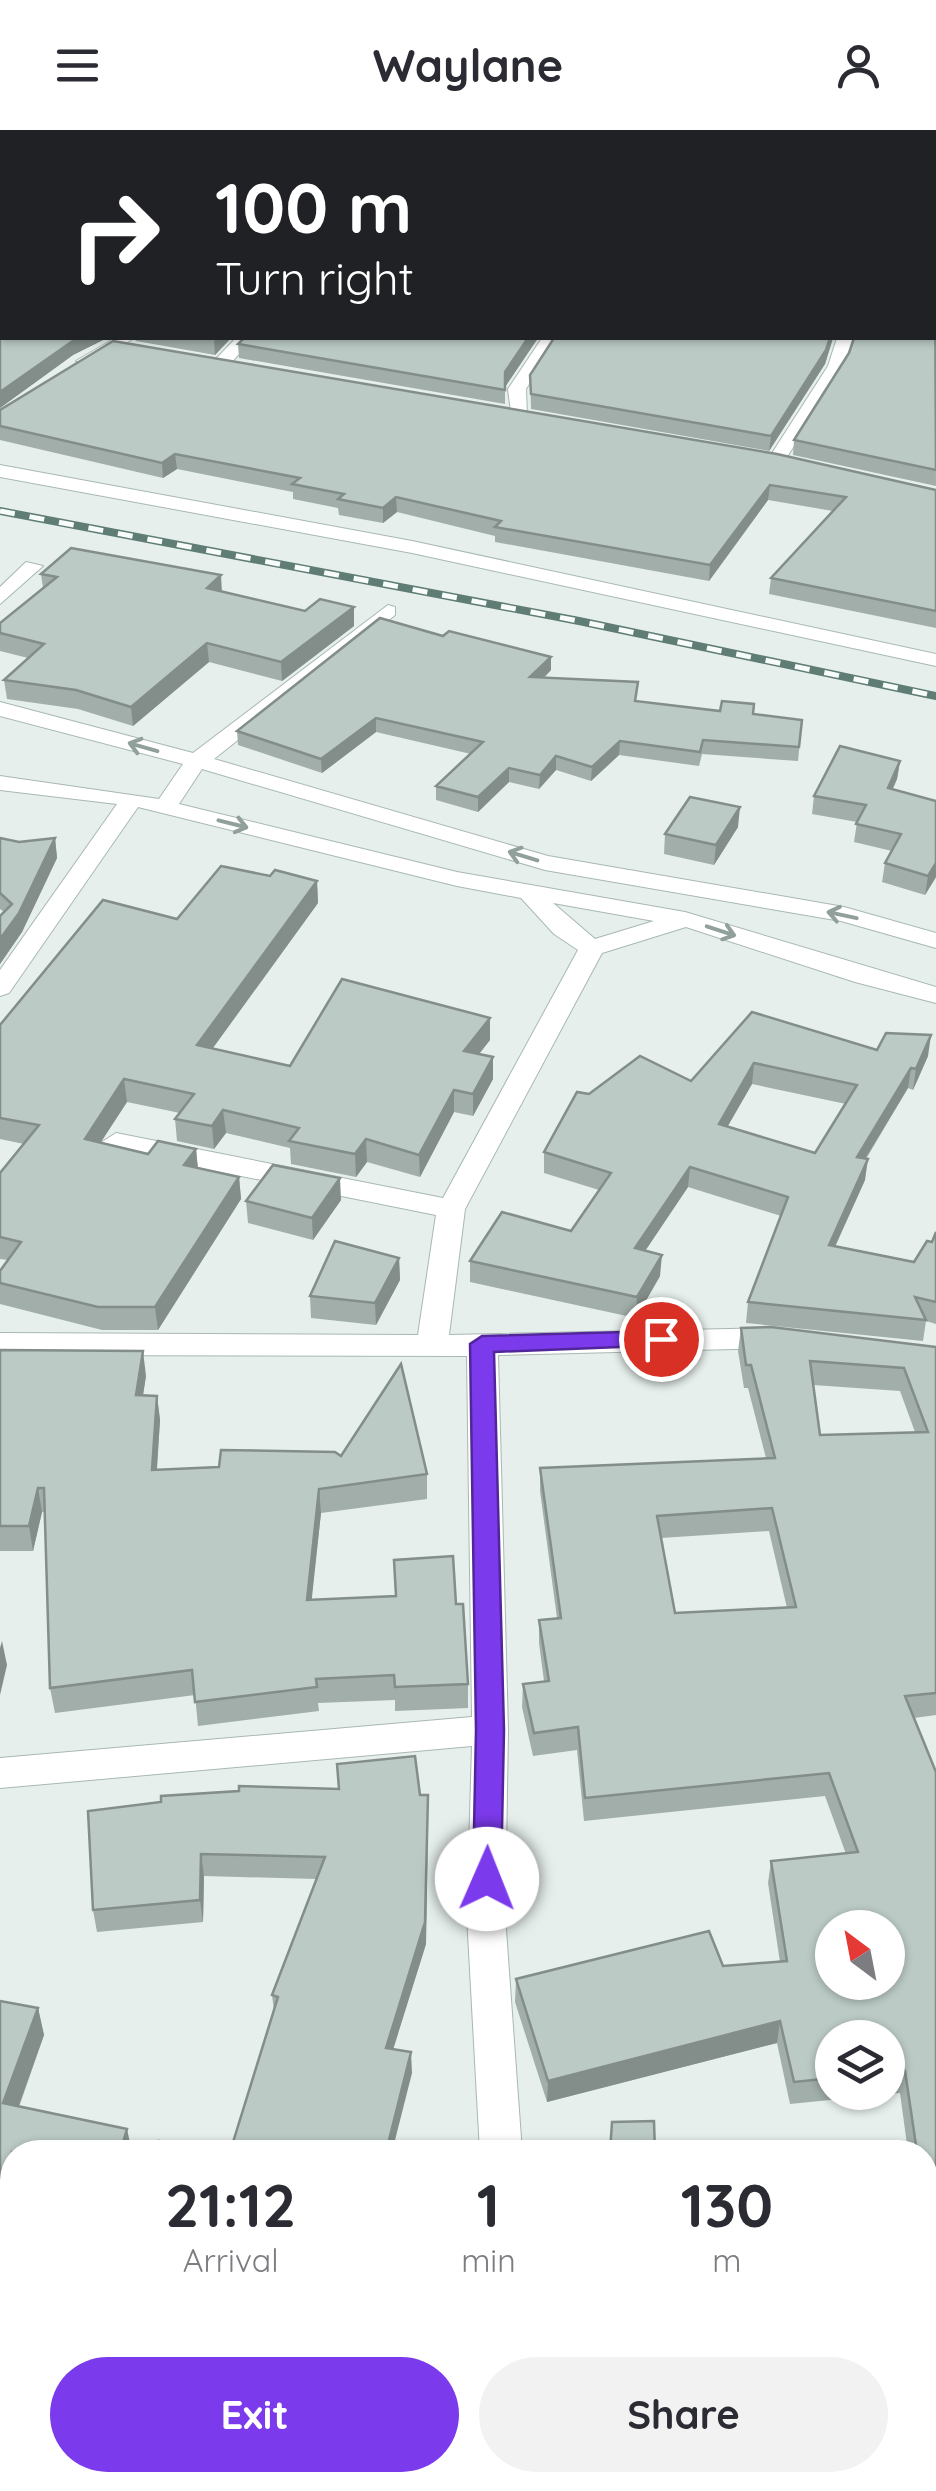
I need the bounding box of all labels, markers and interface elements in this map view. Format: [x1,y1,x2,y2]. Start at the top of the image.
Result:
text: Waylane [373,37,563,93]
icon: menu [50,38,105,93]
icon: person [831,38,886,93]
text: 100 m [215,163,412,251]
icon: right [50,170,180,300]
text: Turn right [215,250,414,306]
one-way arrow [128,737,159,755]
one-way arrow [216,816,248,834]
one-way arrow [507,846,539,864]
one-way arrow [827,904,859,923]
one-way arrow [705,923,737,941]
pin [619,1297,704,1382]
icon: arrive [634,1312,689,1367]
position arrow [435,1827,539,1931]
north arrow [815,1910,905,2000]
map controls [815,1910,905,2110]
button: layers [815,2020,905,2110]
text: 21:12 [165,2167,296,2242]
text: 1 [477,2167,500,2242]
text: 130 [681,2167,773,2242]
text: Arrival [183,2240,279,2280]
text: min [461,2240,516,2280]
text: m [712,2240,741,2280]
button: Exit [50,2357,459,2472]
button: Share [479,2357,888,2472]

